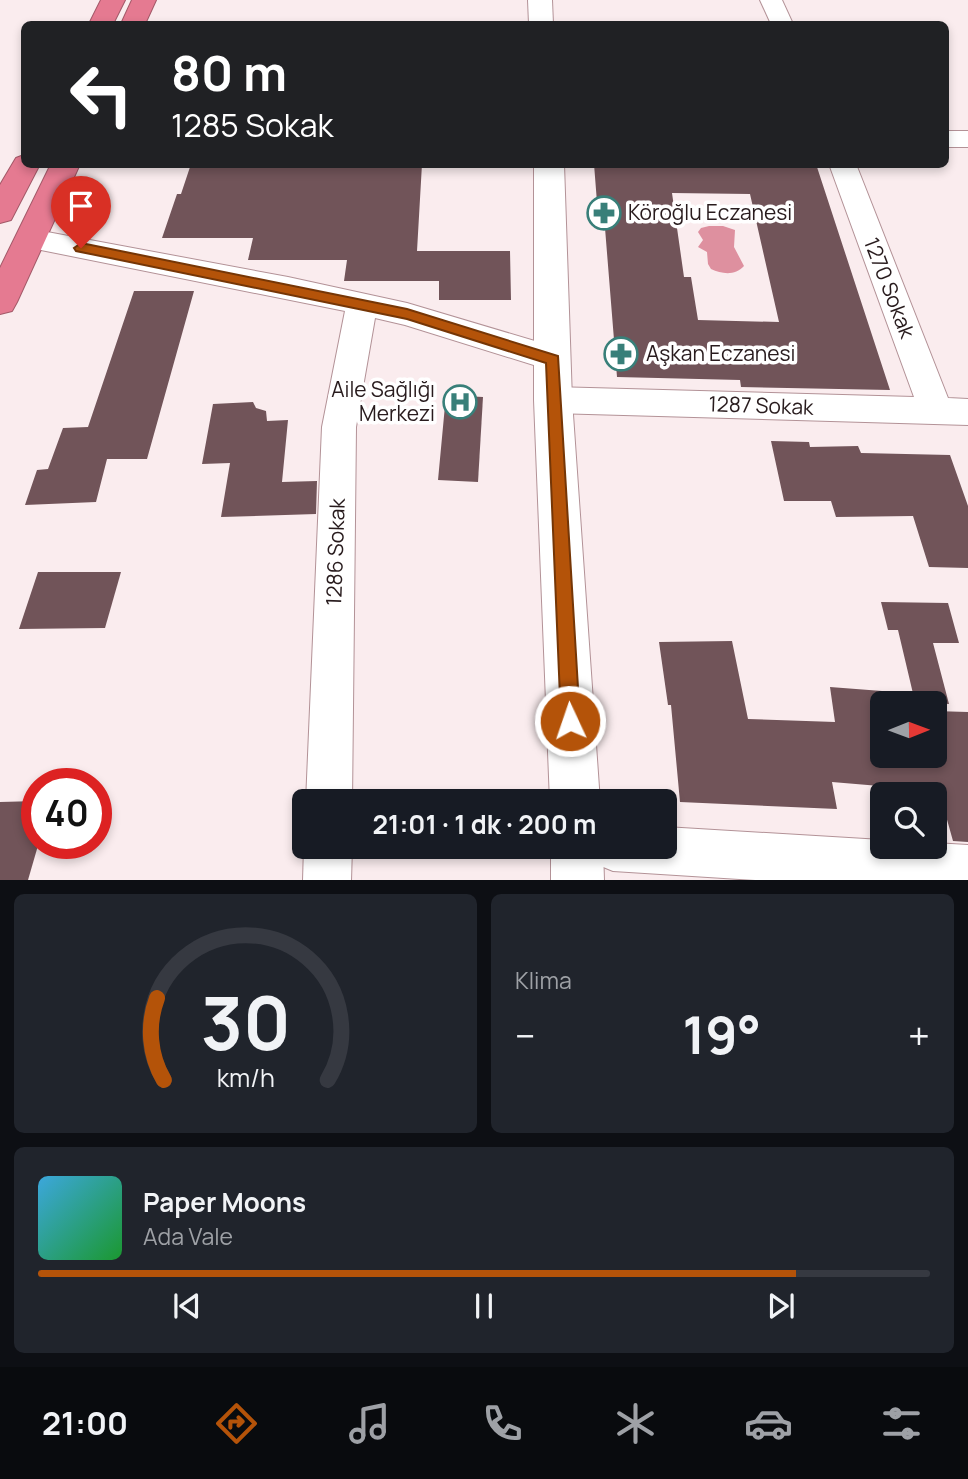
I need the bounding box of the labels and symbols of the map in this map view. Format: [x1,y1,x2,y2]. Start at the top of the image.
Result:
pin [51,176,111,248]
pharmacy icon: Köroğlu Eczanesi [585,194,623,232]
place label: Köroğlu Eczanesi [628,198,792,226]
street label: 1270 Sokak [858,233,922,342]
pharmacy icon: Aşkan Eczanesi [602,335,640,373]
place label: Aşkan Eczanesi [646,339,795,367]
place label: Aile Sağlığı Merkezi [331,375,435,427]
hospital icon: Aile Sağlığı Merkezi [441,383,479,421]
street label: 1287 Sokak [708,389,815,421]
street label: 1286 Sokak [319,497,351,606]
position arrow [533,684,607,758]
north arrow [870,691,947,768]
speed limit sign: 40 [21,768,112,859]

